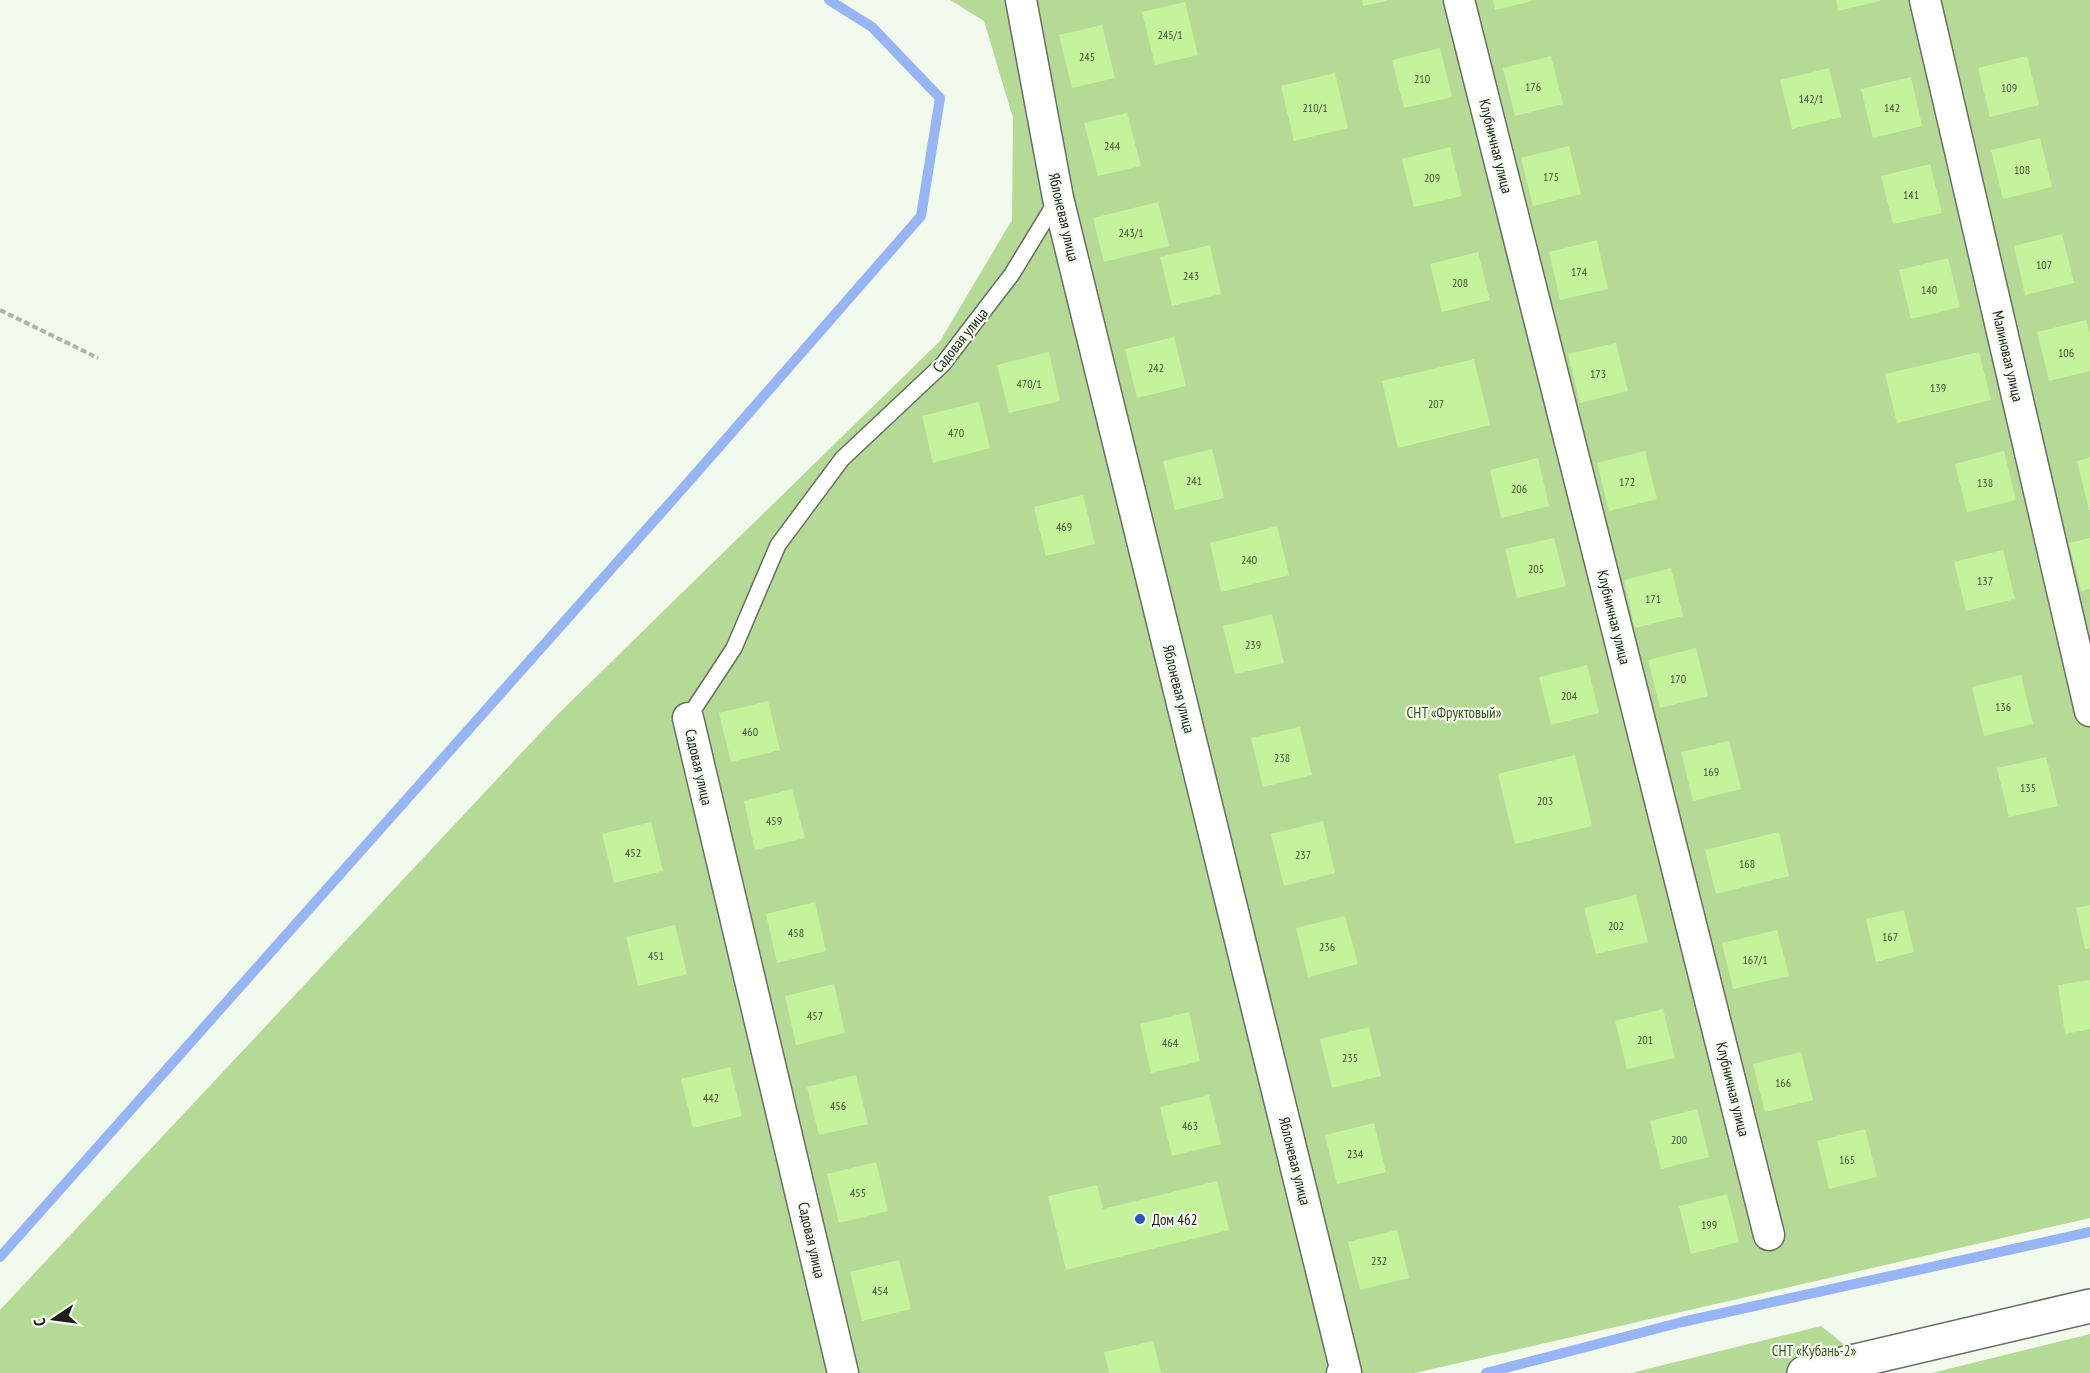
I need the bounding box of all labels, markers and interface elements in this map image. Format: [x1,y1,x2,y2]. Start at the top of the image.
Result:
house number: 245/1 [1157,27,1183,42]
house number: 245 [1079,49,1095,64]
house number: 210 [1414,71,1430,86]
house number: 176 [1525,79,1541,94]
house number: 109 [2001,80,2017,95]
house number: 142/1 [1798,91,1824,106]
street label: Клубничная улица [1475,97,1517,195]
house number: 210/1 [1302,100,1328,115]
house number: 142 [1884,100,1900,115]
house number: 244 [1104,138,1121,153]
house number: 108 [2014,162,2030,177]
house number: 175 [1543,169,1559,184]
house number: 209 [1424,170,1440,185]
street label: Яблоневая улица [1045,171,1083,263]
house number: 141 [1903,187,1919,202]
house number: 243/1 [1118,225,1144,240]
house number: 107 [2036,257,2052,272]
house number: 174 [1571,264,1588,279]
house number: 243 [1183,268,1199,283]
house number: 208 [1452,275,1468,290]
house number: 140 [1921,282,1937,297]
street label: Садовая улица [928,304,992,376]
street label: Малиновая улица [1988,309,2028,403]
house number: 106 [2058,345,2074,360]
house number: 242 [1148,360,1164,375]
house number: 173 [1590,366,1606,381]
house number: 470/1 [1016,376,1042,391]
house number: 139 [1930,380,1946,395]
house number: 207 [1428,396,1444,411]
house number: 470 [948,425,964,440]
house number: 241 [1186,473,1202,488]
house number: 172 [1619,474,1635,489]
house number: 138 [1977,475,1993,490]
house number: 206 [1511,481,1527,496]
house number: 469 [1056,519,1072,534]
house number: 240 [1241,552,1257,567]
house number: 205 [1528,561,1544,576]
street label: Клубничная улица [1593,568,1635,666]
house number: 137 [1977,573,1993,588]
house number: 171 [1645,591,1661,606]
house number: 239 [1245,637,1261,652]
street label: Яблоневая улица [1159,643,1199,735]
house number: 170 [1670,671,1686,686]
house number: 204 [1561,688,1578,703]
house number: 136 [1995,699,2011,714]
park label: СНТ «Фруктовый» [1406,703,1502,722]
house number: 460 [742,724,758,739]
street label: Садовая улица [681,727,717,807]
house number: 238 [1274,750,1290,765]
house number: 169 [1703,764,1719,779]
house number: 135 [2020,780,2036,795]
house number: 203 [1537,793,1553,808]
house number: 459 [766,813,782,828]
house number: 452 [625,845,641,860]
house number: 237 [1295,847,1311,862]
house number: 168 [1739,856,1755,871]
house number: 202 [1608,918,1624,933]
house number: 458 [788,925,804,940]
house number: 167 [1882,929,1898,944]
house number: 236 [1319,939,1335,954]
house number: 451 [648,948,664,963]
house number: 167/1 [1742,952,1768,967]
house number: 457 [807,1008,823,1023]
house number: 201 [1637,1032,1653,1047]
house number: 464 [1162,1035,1179,1050]
street label: Клубничная улица [1712,1040,1754,1138]
house number: 235 [1342,1050,1358,1065]
house number: 166 [1775,1075,1791,1090]
house number: 442 [703,1090,719,1105]
house number: 456 [830,1098,846,1113]
street label: Яблоневая улица [1275,1115,1315,1207]
house number: 463 [1182,1118,1198,1133]
house number: 200 [1671,1132,1687,1147]
house number: 234 [1347,1146,1364,1161]
house number: 165 [1839,1152,1855,1167]
house number: 455 [850,1185,866,1200]
street label: Садовая улица [794,1200,830,1280]
place label: Дом 462 [1152,1210,1198,1229]
marker: Дом 462 [1133,1212,1147,1226]
house number: 199 [1701,1217,1717,1232]
house number: 232 [1371,1253,1387,1268]
house number: 454 [872,1283,889,1298]
north arrow [24,1289,84,1349]
text: С [29,1316,50,1328]
park label: СНТ «Кубань-2» [1772,1341,1857,1360]

